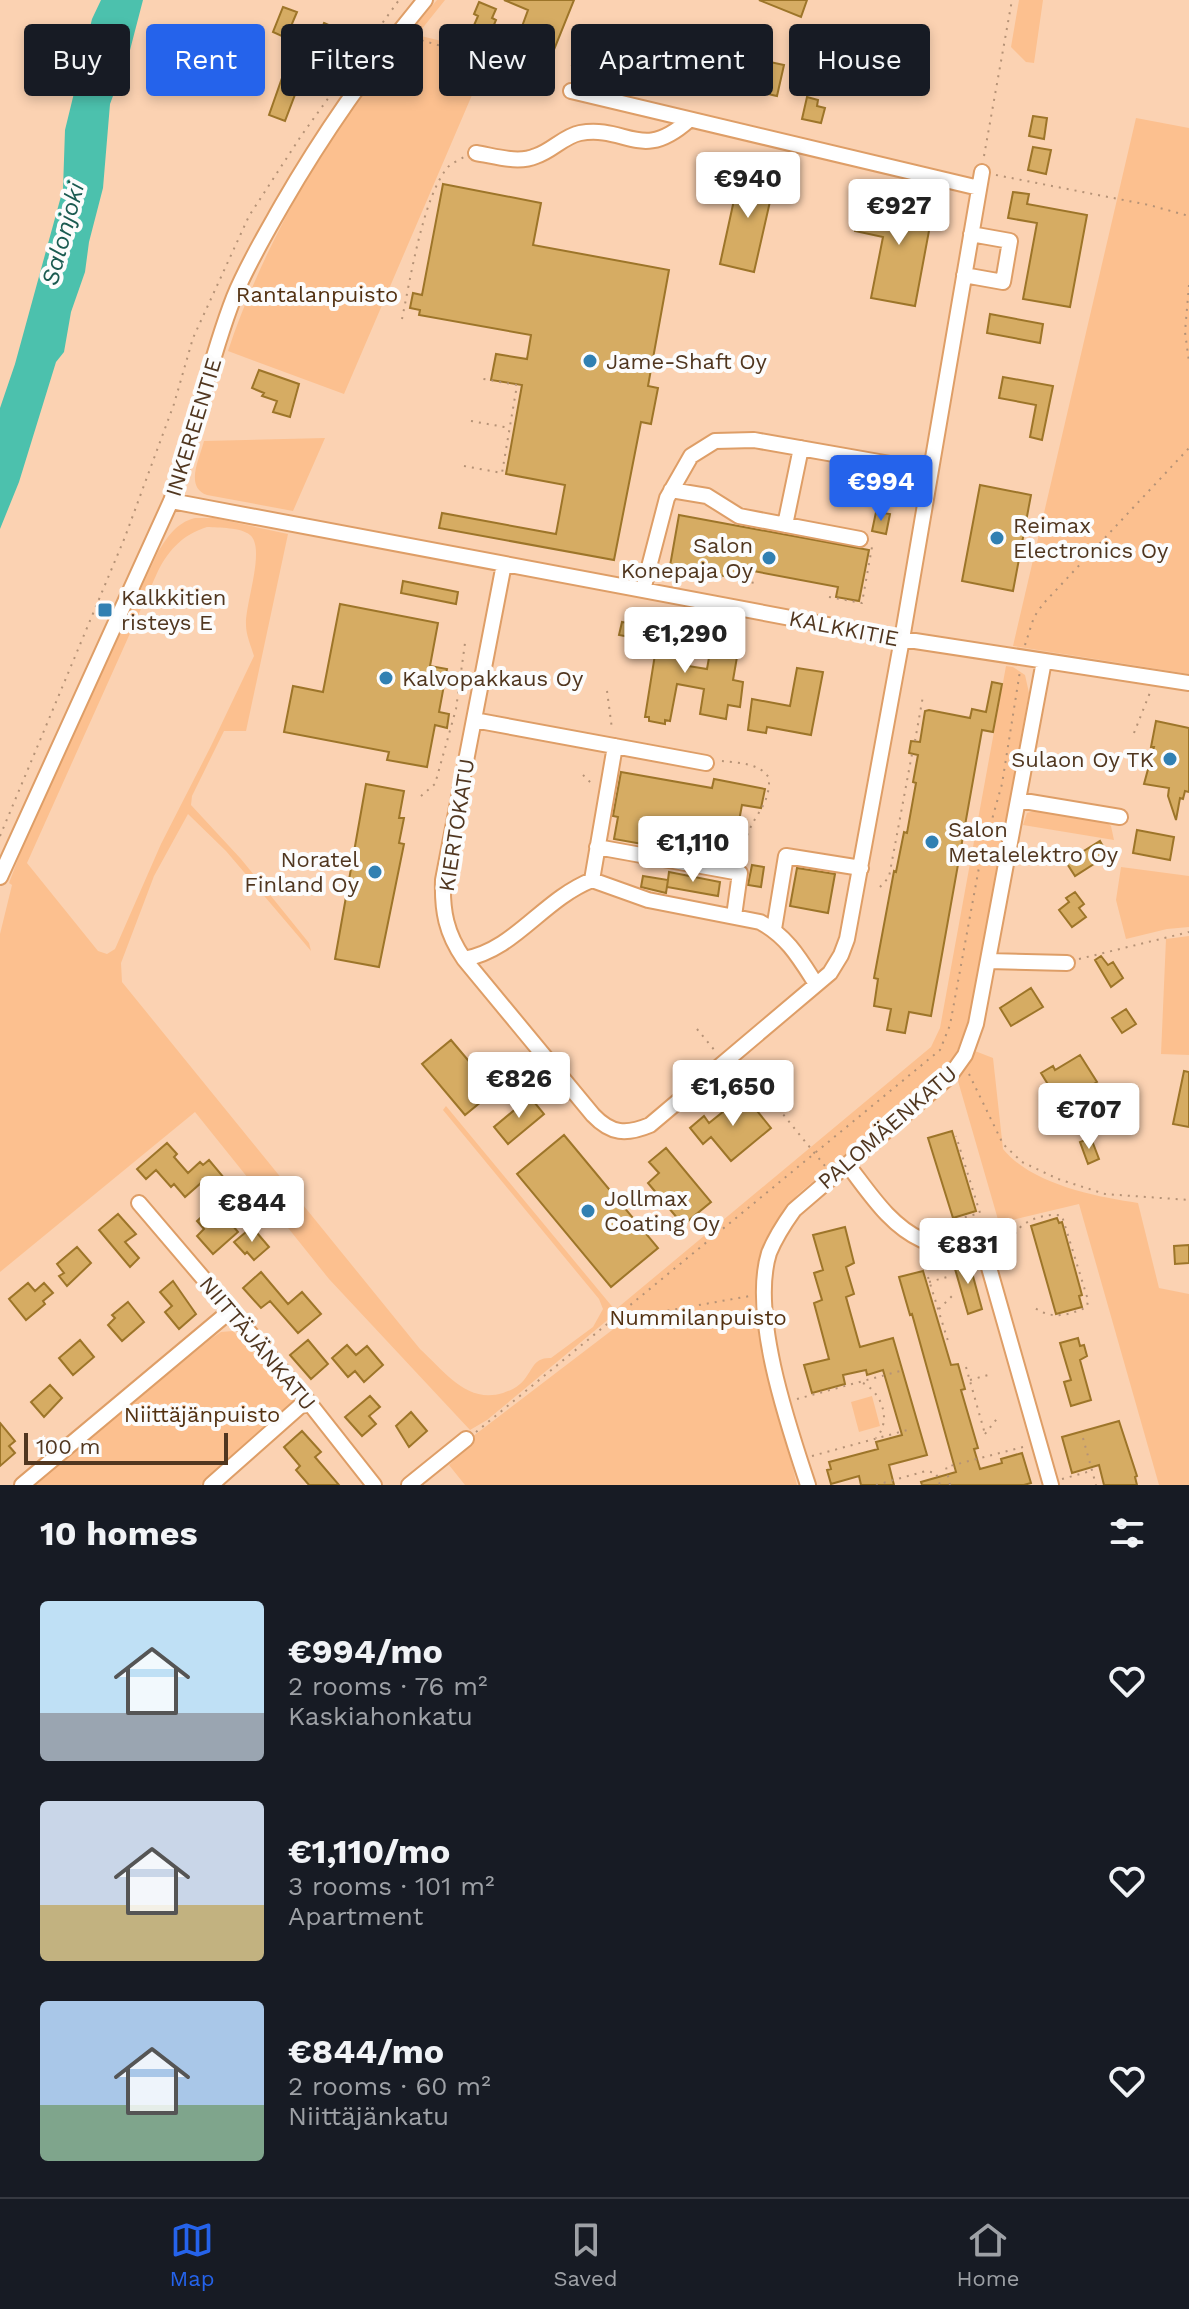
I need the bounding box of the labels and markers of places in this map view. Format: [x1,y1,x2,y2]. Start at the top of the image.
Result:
pin: €940 [701,152,795,220]
pin: €927 [852,179,946,247]
place label: Jame-Shaft Oy [606,349,768,374]
marker: Jame-Shaft Oy [581,352,599,370]
pin: €994 [834,455,928,523]
place label: Reimax Electronics Oy [1013,513,1169,563]
marker: Reimax Electronics Oy [988,529,1006,547]
place label: Salon Konepaja Oy [621,533,754,583]
marker: Salon Konepaja Oy [760,549,778,567]
place label: Kalkkitien risteys E [121,585,227,635]
marker: Kalkkitien risteys E [96,601,114,619]
pin: €1,290 [620,607,750,675]
place label: Kalvopakkaus Oy [402,666,584,691]
marker: Kalvopakkaus Oy [377,669,395,687]
place label: Sulaon Oy TK [1011,747,1154,772]
marker: Sulaon Oy TK [1161,750,1179,768]
pin: €1,110 [628,816,758,884]
place label: Salon Metalelektro Oy [948,817,1119,867]
marker: Salon Metalelektro Oy [923,833,941,851]
place label: Noratel Finland Oy [244,847,360,897]
marker: Noratel Finland Oy [366,863,384,881]
pin: €826 [472,1052,566,1120]
pin: €1,650 [668,1060,798,1128]
pin: €707 [1042,1083,1136,1151]
pin: €844 [205,1176,299,1244]
place label: Jollmax Coating Oy [604,1186,721,1236]
marker: Jollmax Coating Oy [579,1202,597,1220]
pin: €831 [921,1218,1015,1286]

